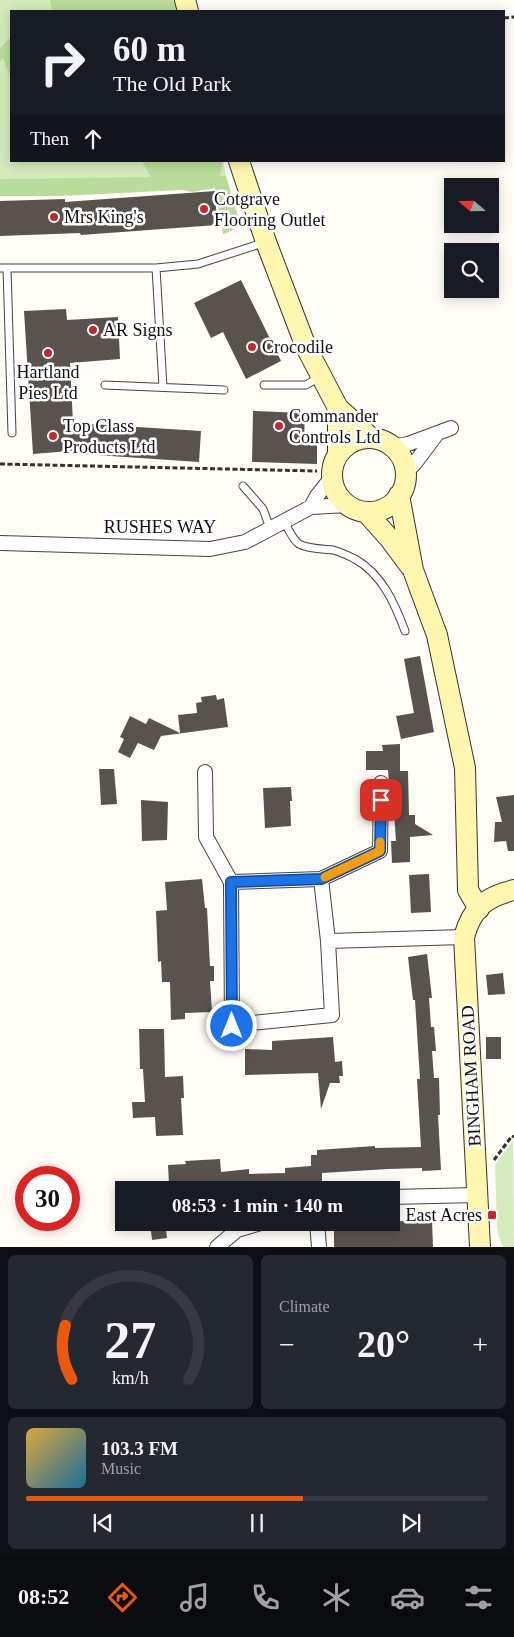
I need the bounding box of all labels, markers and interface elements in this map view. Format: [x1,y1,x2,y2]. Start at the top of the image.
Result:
icon: right [30,30,95,95]
text: 60 m [113,30,186,69]
text: The Old Park [113,71,232,96]
icon: ahead [79,125,107,153]
text: Then [30,128,69,149]
north arrow [444,178,499,232]
map controls [444,178,499,298]
place label: Cotgrave Flooring Outlet [214,189,326,230]
marker: Cotgrave Flooring Outlet [198,203,210,215]
place label: Mrs King's [64,207,144,227]
marker: Mrs King's [48,211,60,223]
button: search [444,243,499,298]
place label: AR Signs [103,320,173,340]
marker: AR Signs [87,324,99,336]
place label: Crocodile [262,337,333,357]
marker: Crocodile [246,341,258,353]
marker: Hartland Pies Ltd [42,347,54,359]
place label: Hartland Pies Ltd [17,362,79,403]
place label: Commander Controls Ltd [289,406,381,447]
place label: Top Class Products Ltd [63,416,156,457]
marker: Commander Controls Ltd [273,420,285,432]
marker: Top Class Products Ltd [47,430,59,442]
street label: RUSHES WAY [104,517,216,537]
pin [360,779,402,821]
icon: arrive [367,786,395,814]
position arrow [205,999,257,1051]
street label: BINGHAM ROAD [457,1005,485,1147]
speed limit sign: 30 [15,1166,80,1231]
text: 08:53 · 1 min · 140 m [172,1195,343,1216]
place label: East Acres [406,1205,482,1225]
marker: East Acres [486,1209,498,1221]
text: Climate [279,1298,330,1315]
text: 27 [105,1312,157,1369]
text: 20° [357,1323,410,1365]
text: − [279,1329,295,1360]
text: + [472,1329,488,1360]
text: km/h [112,1368,149,1388]
text: 103.3 FM [101,1438,178,1459]
text: Music [101,1460,141,1477]
icon: previous [89,1509,117,1537]
icon: pause [243,1509,271,1537]
icon: next [397,1509,425,1537]
icon: directions [105,1580,140,1615]
icon: music [177,1580,212,1615]
icon: phone [248,1580,283,1615]
icon: climate [319,1580,354,1615]
icon: car [390,1580,425,1615]
icon: filters [461,1580,496,1615]
text: 08:52 [18,1584,69,1609]

